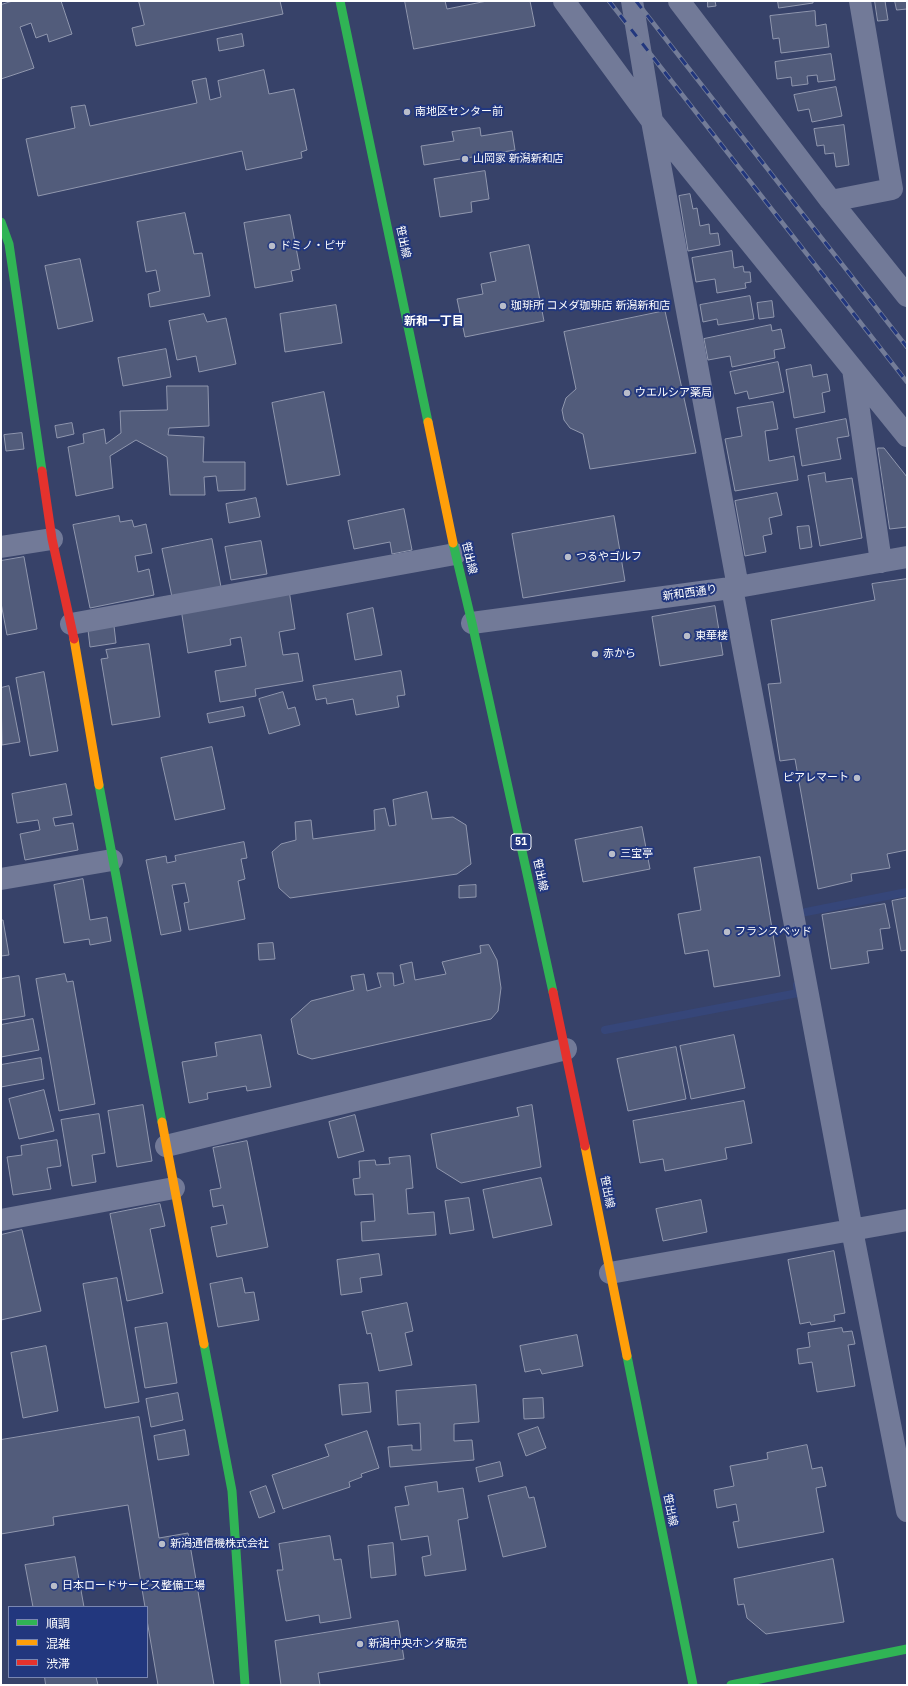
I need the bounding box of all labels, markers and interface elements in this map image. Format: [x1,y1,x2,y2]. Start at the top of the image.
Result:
place label: 南地区センター前 [415,105,503,119]
marker: 南地区センター前 [402,107,412,117]
place label: 山岡家 新潟新和店 [473,152,564,166]
marker: 山岡家 新潟新和店 [460,154,470,164]
street label: 笹出線 [393,224,413,260]
place label: ドミノ・ピザ [280,239,346,253]
marker: ドミノ・ピザ [267,241,277,251]
place label: 珈琲所 コメダ珈琲店 新潟新和店 [511,299,670,313]
marker: 珈琲所 コメダ珈琲店 新潟新和店 [498,301,508,311]
district label: 新和一丁目 [404,315,464,329]
place label: ウエルシア薬局 [635,386,712,400]
marker: ウエルシア薬局 [622,388,632,398]
street label: 笹出線 [459,540,479,576]
place label: つるやゴルフ [576,550,642,564]
marker: つるやゴルフ [563,552,573,562]
street label: 新和西通り [662,583,718,603]
place label: 東華楼 [695,629,728,643]
marker: 東華楼 [682,631,692,641]
place label: 赤から [603,647,636,661]
marker: 赤から [590,649,600,659]
place label: ピアレマート [783,771,849,785]
marker: ピアレマート [852,773,862,783]
road number: 51 [511,834,531,850]
place label: 三宝亭 [620,847,653,861]
marker: 三宝亭 [607,849,617,859]
street label: 笹出線 [530,857,550,893]
place label: フランスベッド [735,925,812,939]
marker: フランスベッド [722,927,732,937]
street label: 笹出線 [597,1175,617,1209]
street label: 笹出線 [660,1493,680,1527]
place label: 新潟通信機株式会社 [170,1537,269,1551]
marker: 新潟通信機株式会社 [157,1539,167,1549]
place label: 日本ロードサービス整備工場 [62,1579,205,1593]
marker: 日本ロードサービス整備工場 [49,1581,59,1591]
legend [8,1606,148,1678]
text: 順調 [46,1616,70,1631]
text: 混雑 [46,1636,70,1651]
place label: 新潟中央ホンダ販売 [368,1637,467,1651]
marker: 新潟中央ホンダ販売 [355,1639,365,1649]
text: 渋滞 [46,1656,70,1671]

